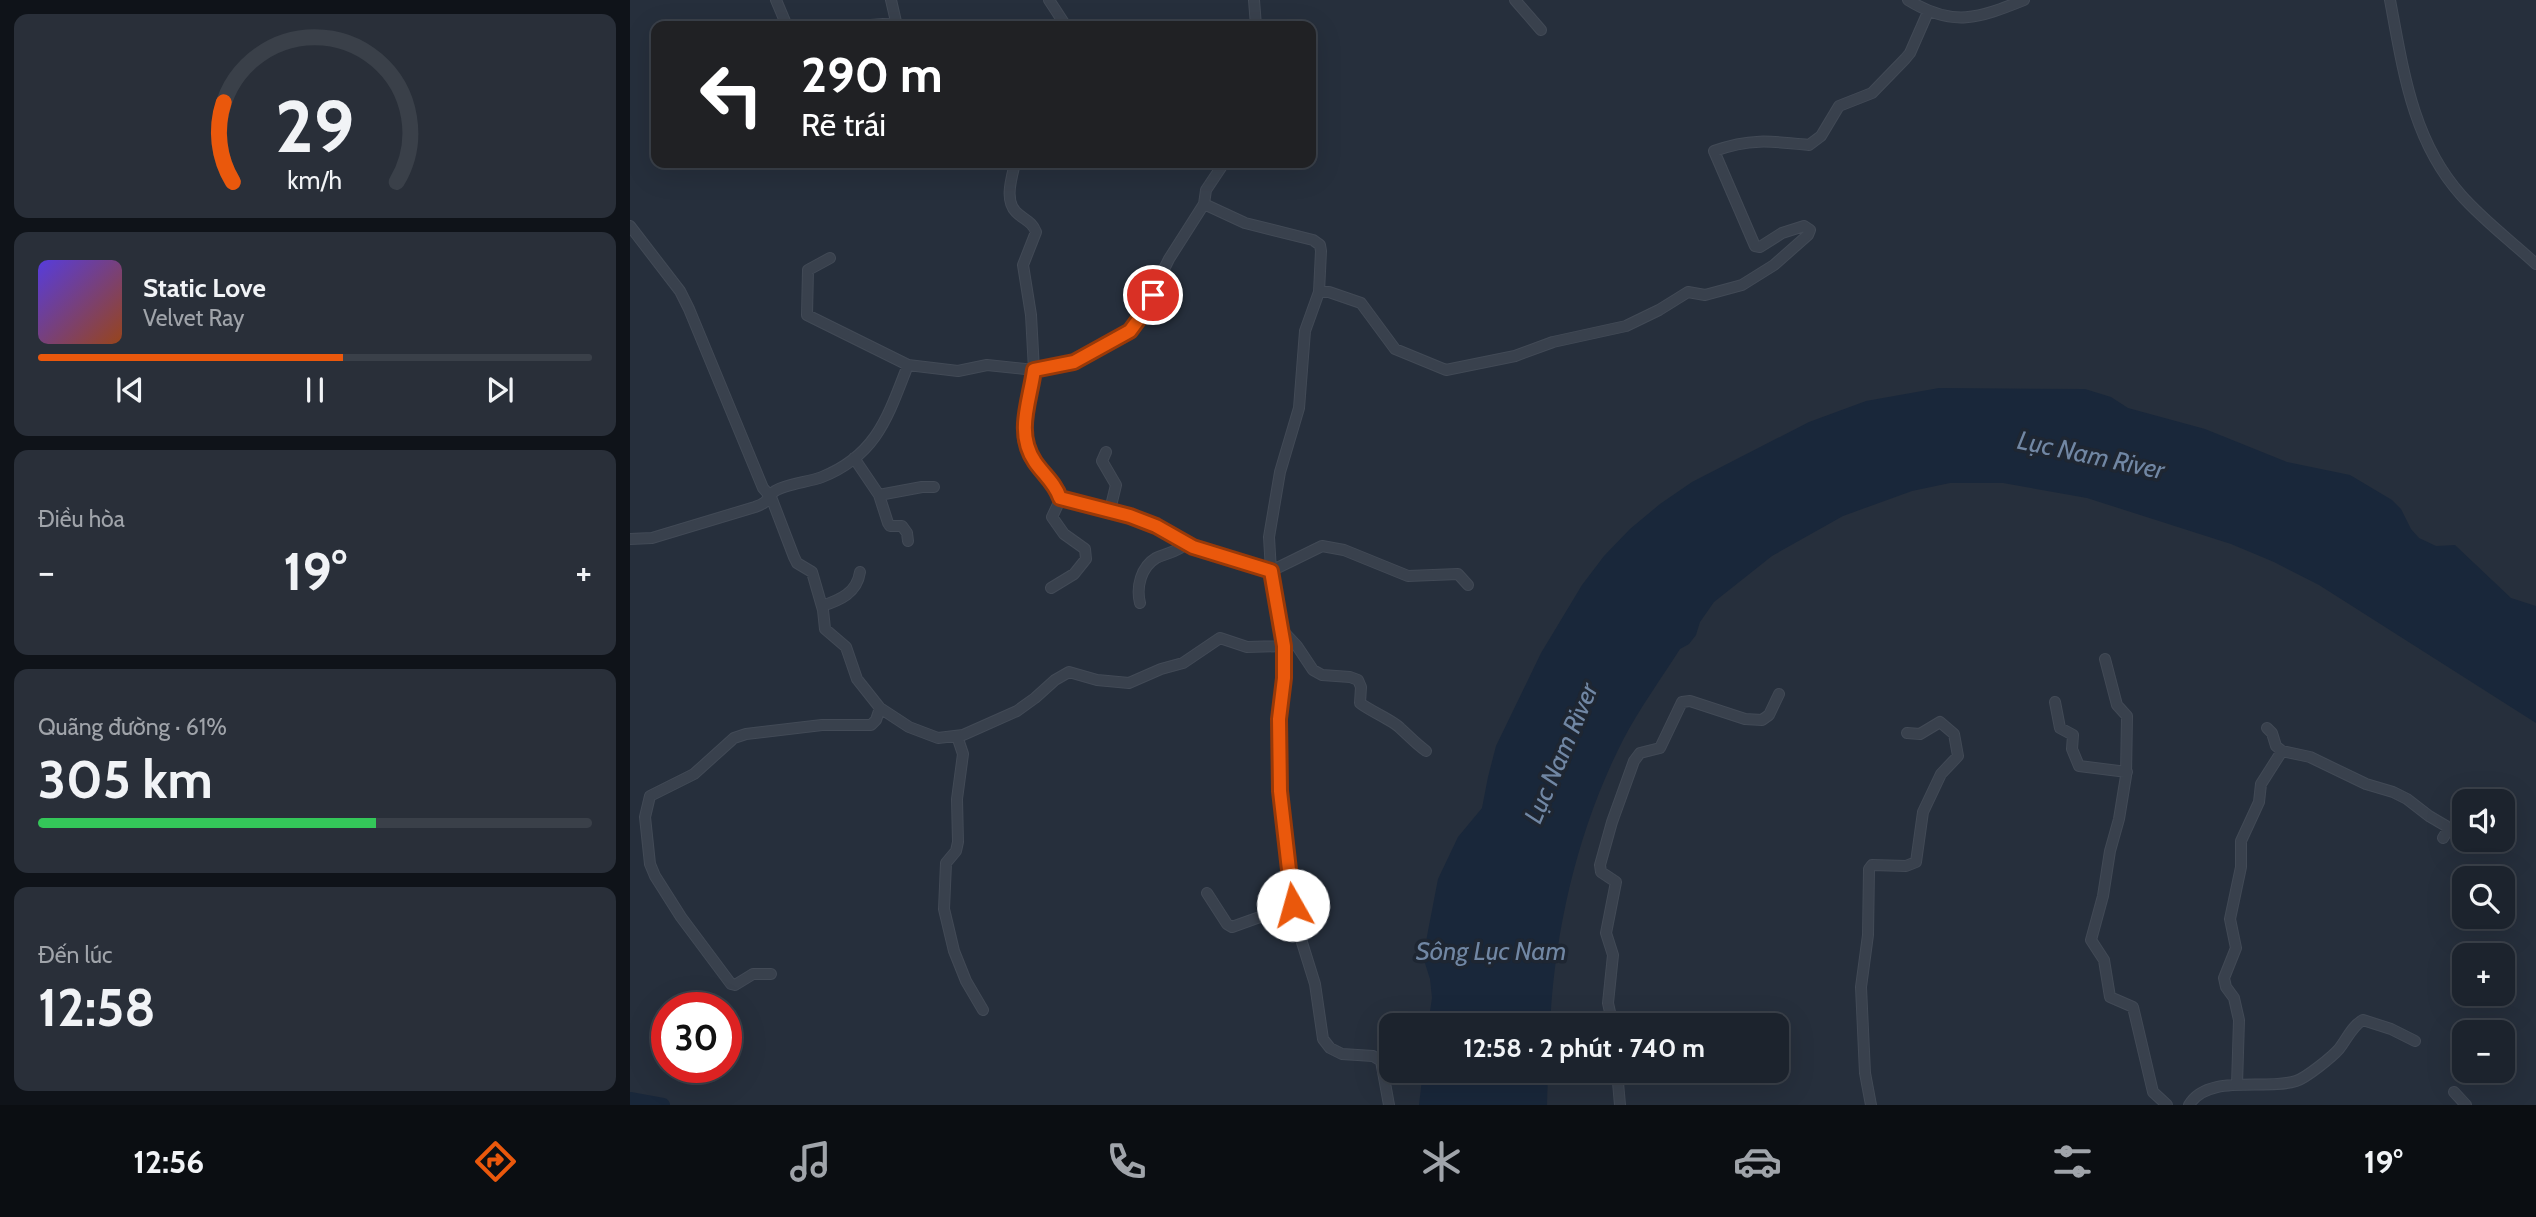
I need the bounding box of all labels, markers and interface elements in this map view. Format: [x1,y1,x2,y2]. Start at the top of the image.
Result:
text: 290 m [801,45,943,104]
icon: left [686,49,777,140]
text: 29 [275,82,355,170]
text: Rẽ trái [801,105,886,144]
text: km/h [288,165,342,195]
pin [1123,265,1183,325]
text: Static Love [143,272,266,304]
icon: arrive [1134,276,1172,314]
text: Velvet Ray [143,304,244,332]
icon: previous [111,371,149,409]
icon: pause [296,371,334,409]
icon: next [481,371,519,409]
water label: Lục Nam River [2015,424,2168,486]
text: Điều hòa [38,505,125,533]
text: 19° [283,540,347,603]
text: − [38,548,55,595]
text: + [575,548,592,595]
water label: Lục Nam River [1517,677,1605,828]
text: Quãng đường · 61% [38,713,227,741]
text: 305 km [38,748,213,811]
map controls [2452,789,2515,1083]
button: sound [2452,789,2515,852]
button: search [2452,866,2515,929]
position arrow [1256,868,1330,942]
water label: Sông Lục Nam [1416,935,1566,967]
text: Đến lúc [38,941,113,969]
button: + [2452,943,2515,1006]
text: 12:58 [38,976,156,1039]
speed limit sign: 30 [651,992,742,1083]
button: − [2452,1020,2515,1083]
text: 12:58 · 2 phút · 740 m [1463,1032,1705,1064]
icon: directions [471,1137,520,1186]
icon: music [786,1137,835,1186]
icon: phone [1102,1137,1151,1186]
icon: climate [1417,1137,1466,1186]
icon: car [1733,1137,1782,1186]
icon: filters [2048,1137,2097,1186]
text: 12:56 [133,1142,204,1181]
text: 19° [2364,1142,2403,1181]

